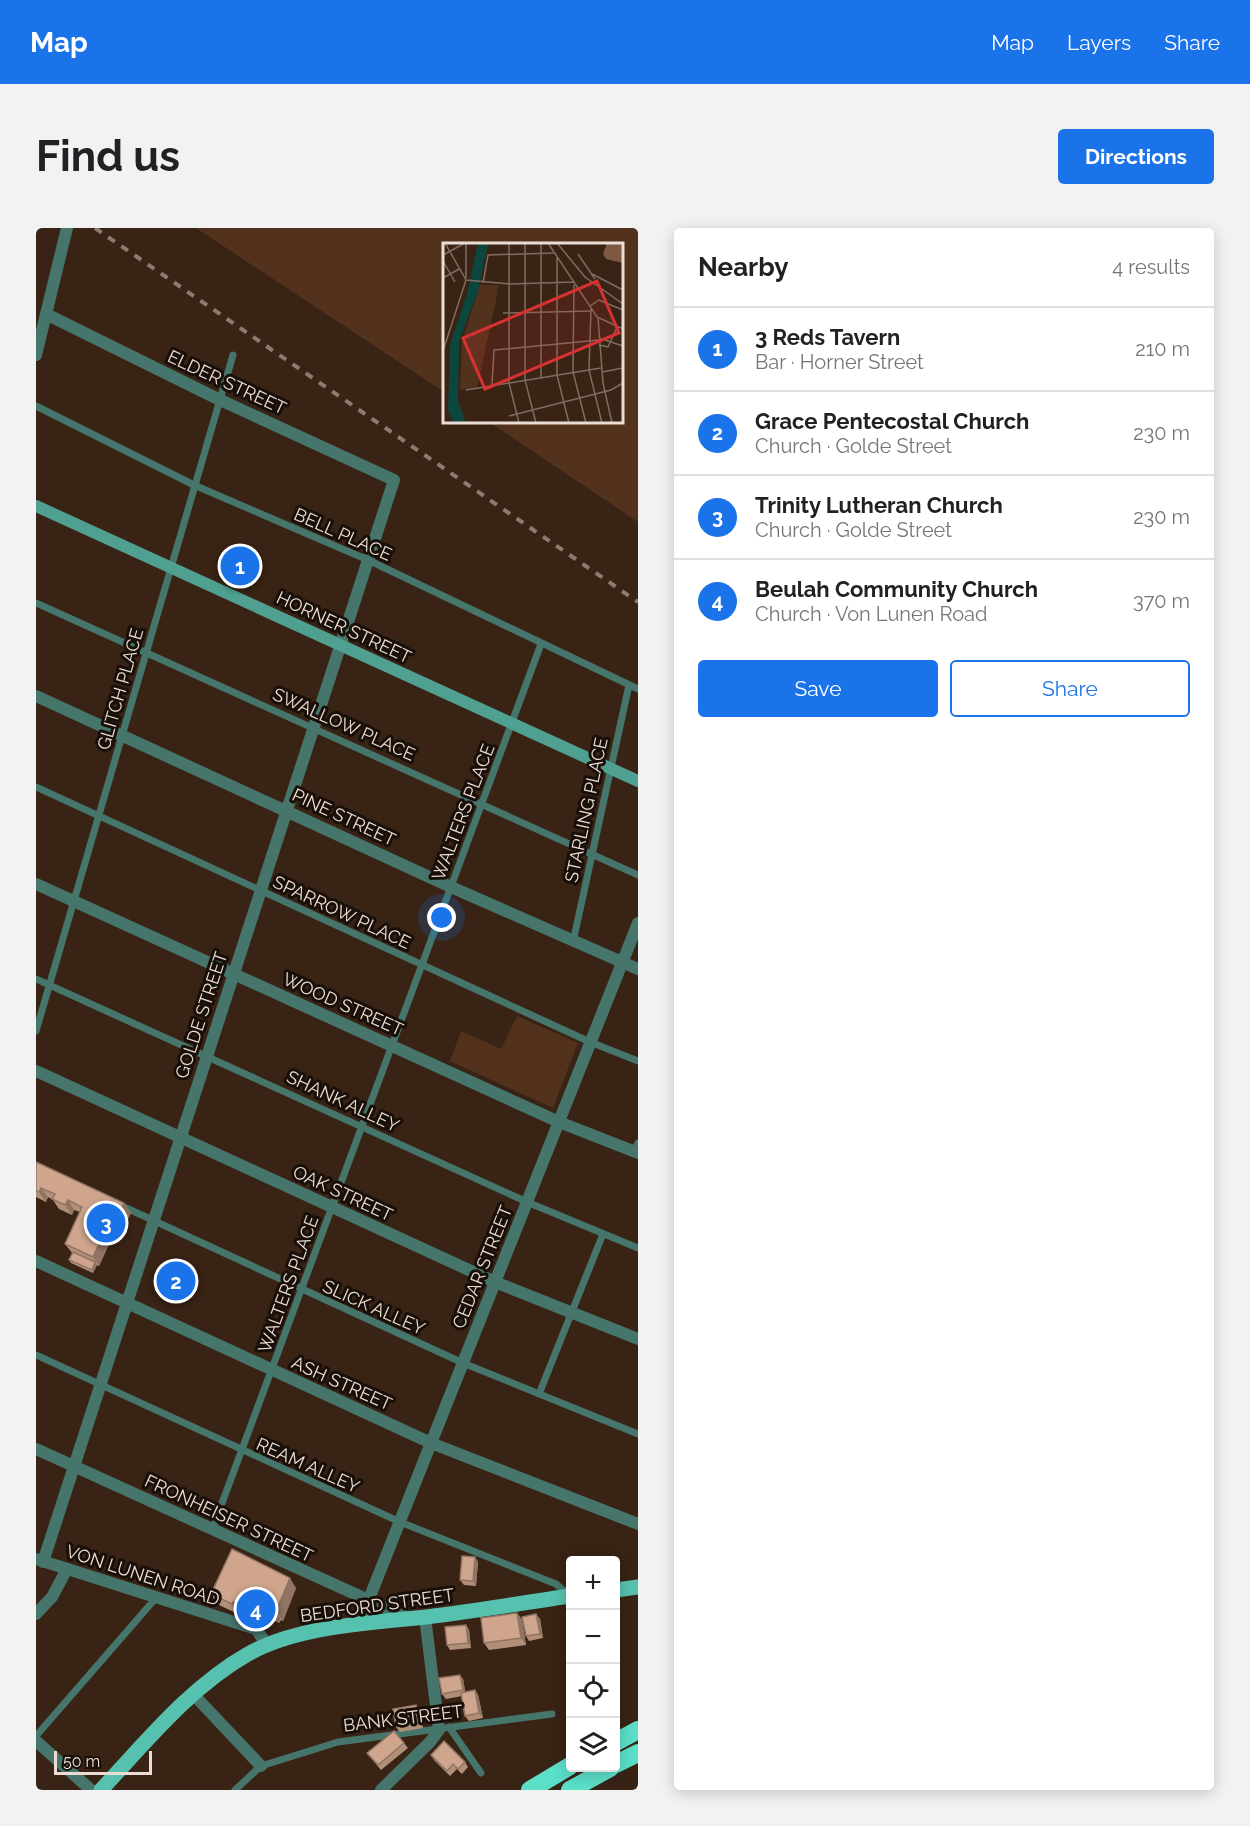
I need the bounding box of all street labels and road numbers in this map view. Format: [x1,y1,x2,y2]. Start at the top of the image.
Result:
street label: ELDER STREET [164,345,290,419]
street label: BELL PLACE [291,503,395,565]
street label: HORNER STREET [273,587,415,667]
street label: GLITCH PLACE [93,626,147,752]
street label: SWALLOW PLACE [270,683,418,765]
street label: STARLING PLACE [560,736,612,884]
street label: WALTERS PLACE [427,741,499,883]
street label: PINE STREET [289,784,399,850]
street label: SPARROW PLACE [270,871,414,953]
street label: GOLDE STREET [171,949,231,1081]
street label: WOOD STREET [280,968,406,1040]
street label: SHANK ALLEY [284,1066,403,1136]
street label: OAK STREET [290,1161,396,1225]
street label: CEDAR STREET [448,1202,516,1332]
street label: WALTERS PLACE [253,1213,323,1355]
street label: SLICK ALLEY [320,1275,429,1339]
street label: ASH STREET [289,1352,395,1414]
street label: REAM ALLEY [253,1433,363,1497]
street label: FRONHEISER STREET [142,1470,316,1566]
street label: VON LUNEN ROAD [63,1540,223,1610]
street label: BEDFORD STREET [299,1584,455,1626]
street label: BANK STREET [342,1700,464,1736]

